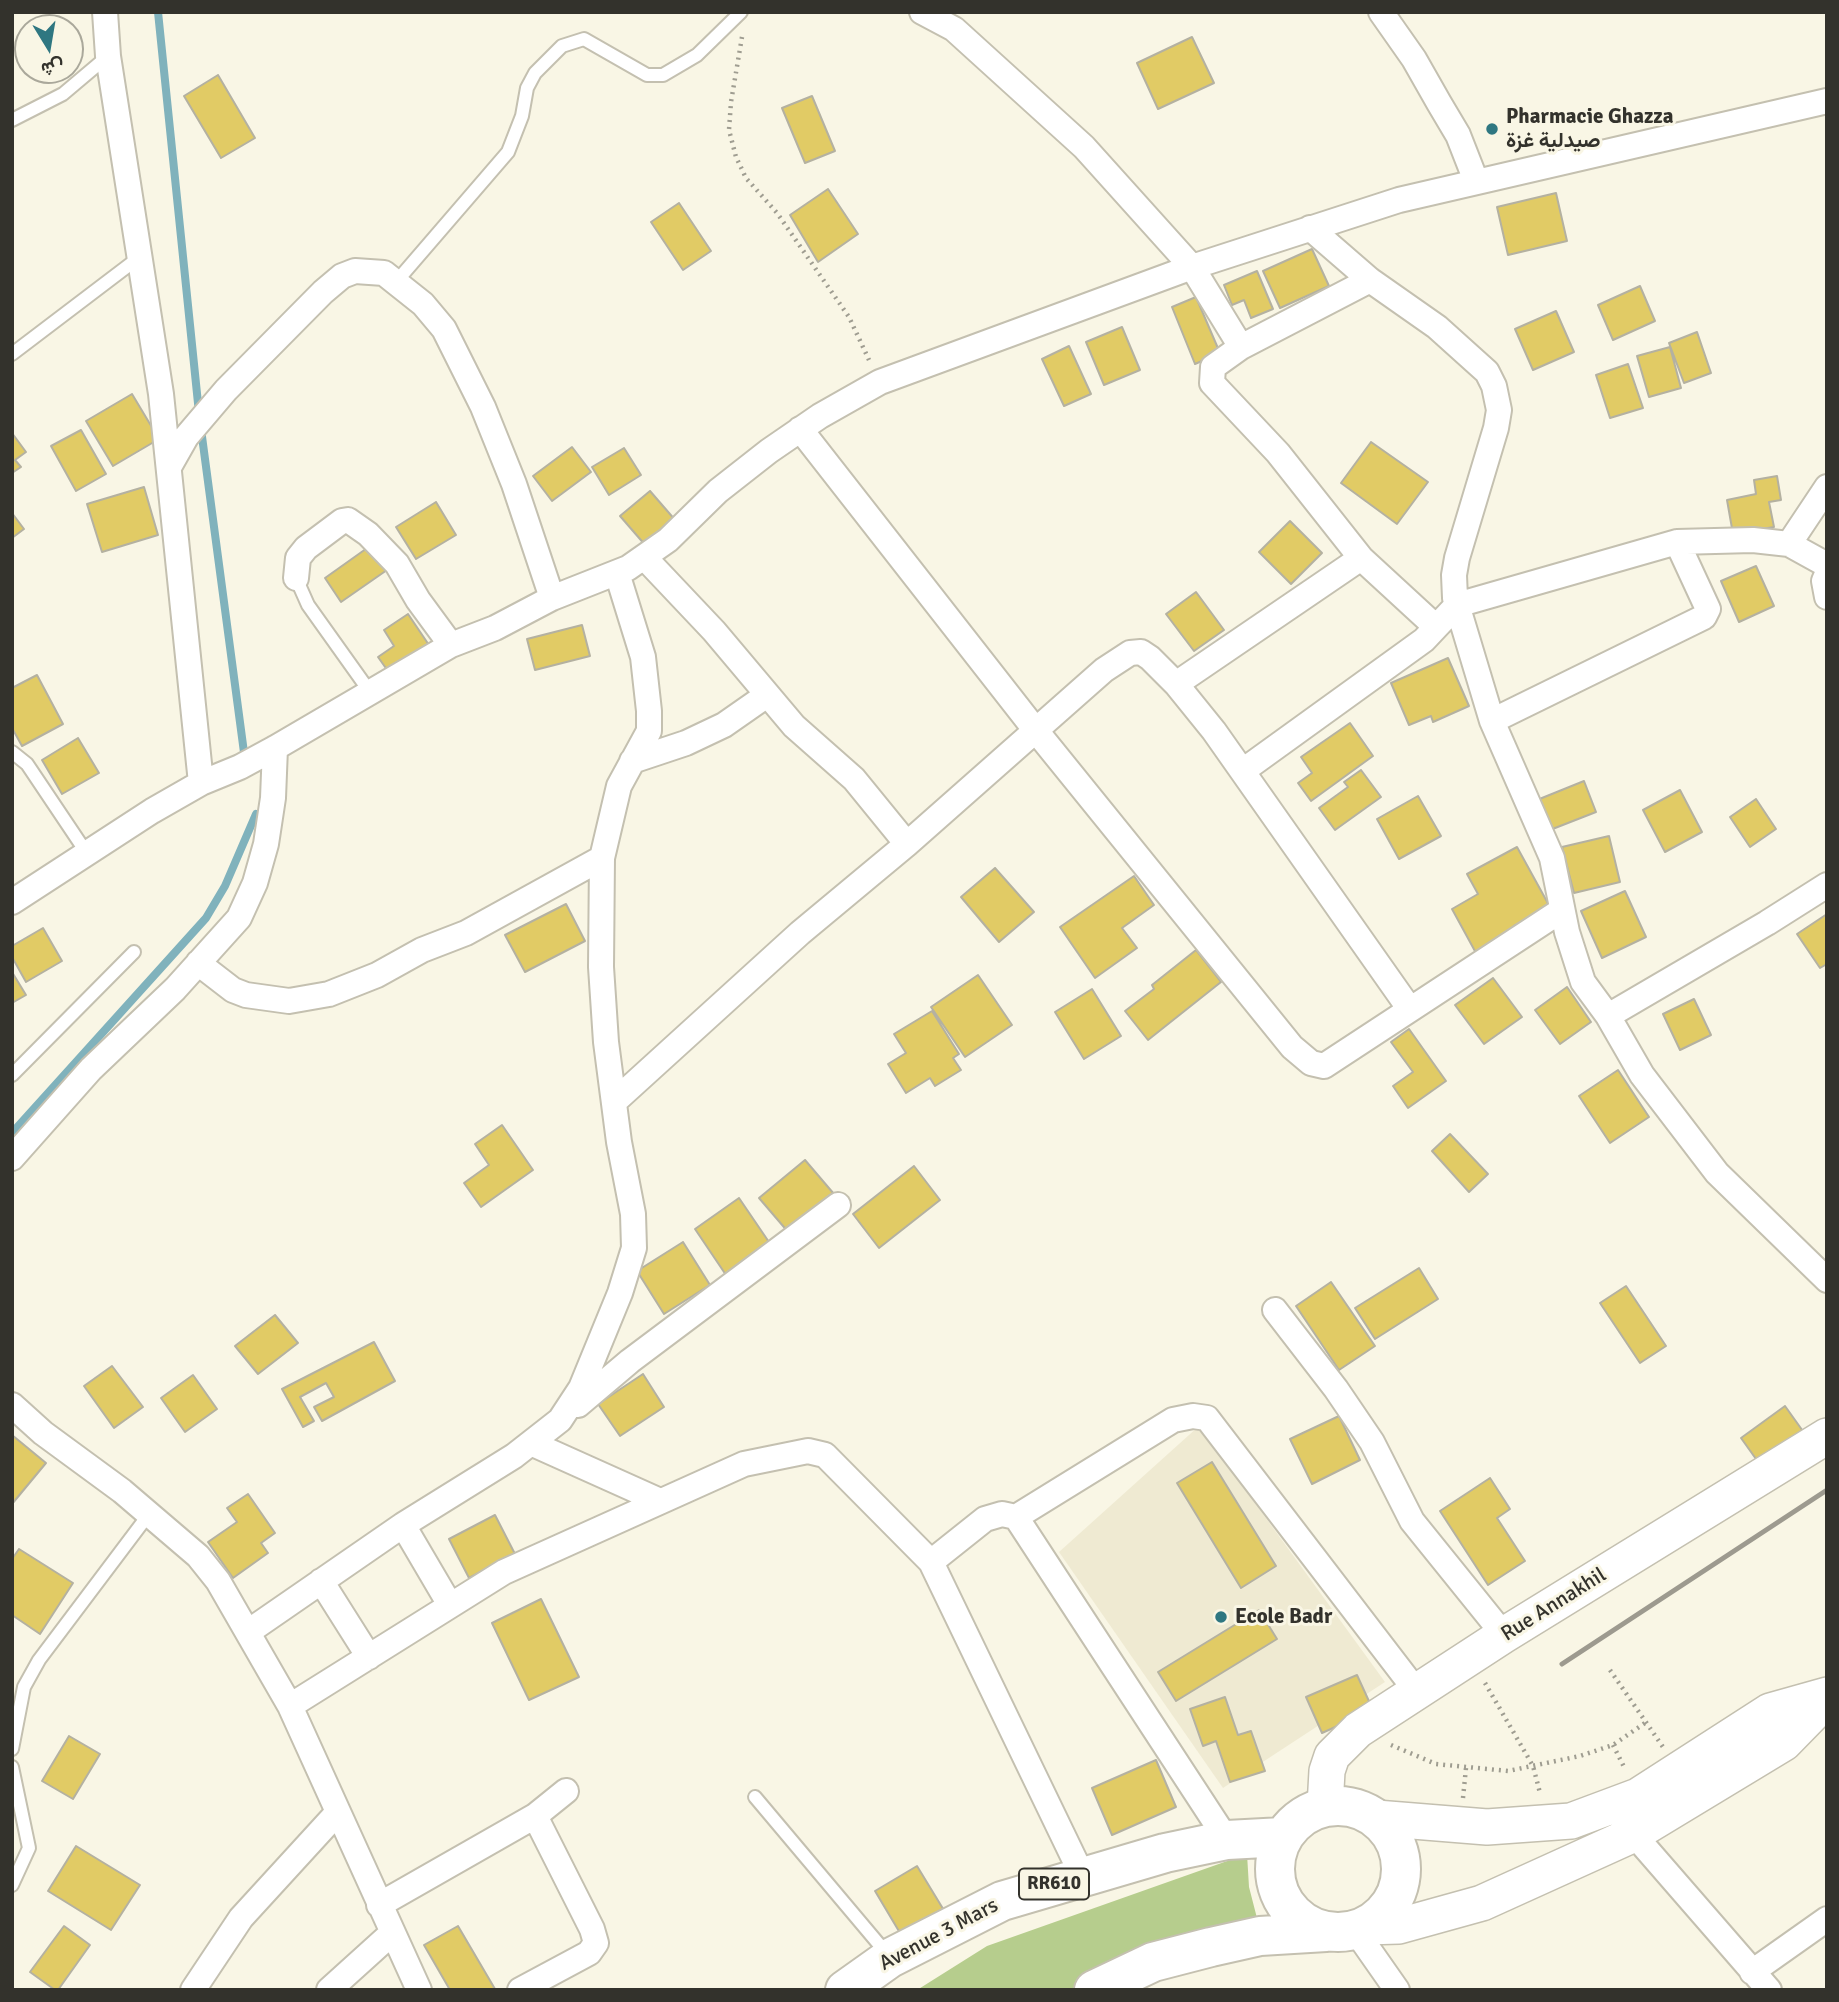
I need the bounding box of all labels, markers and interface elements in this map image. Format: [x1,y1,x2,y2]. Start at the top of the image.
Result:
north arrow [14,14,84,84]
text: ش [39,54,66,82]
place label: Pharmacie Ghazza صيدلية غزة [1506,104,1674,154]
marker: Pharmacie Ghazza صيدلية غزة [1484,121,1500,137]
street label: Rue Annakhil [1497,1563,1611,1647]
place label: Ecole Badr [1235,1604,1332,1630]
marker: Ecole Badr [1213,1609,1229,1625]
road number: RR610 [1019,1868,1089,1900]
street label: Avenue 3 Mars [875,1893,1003,1977]

